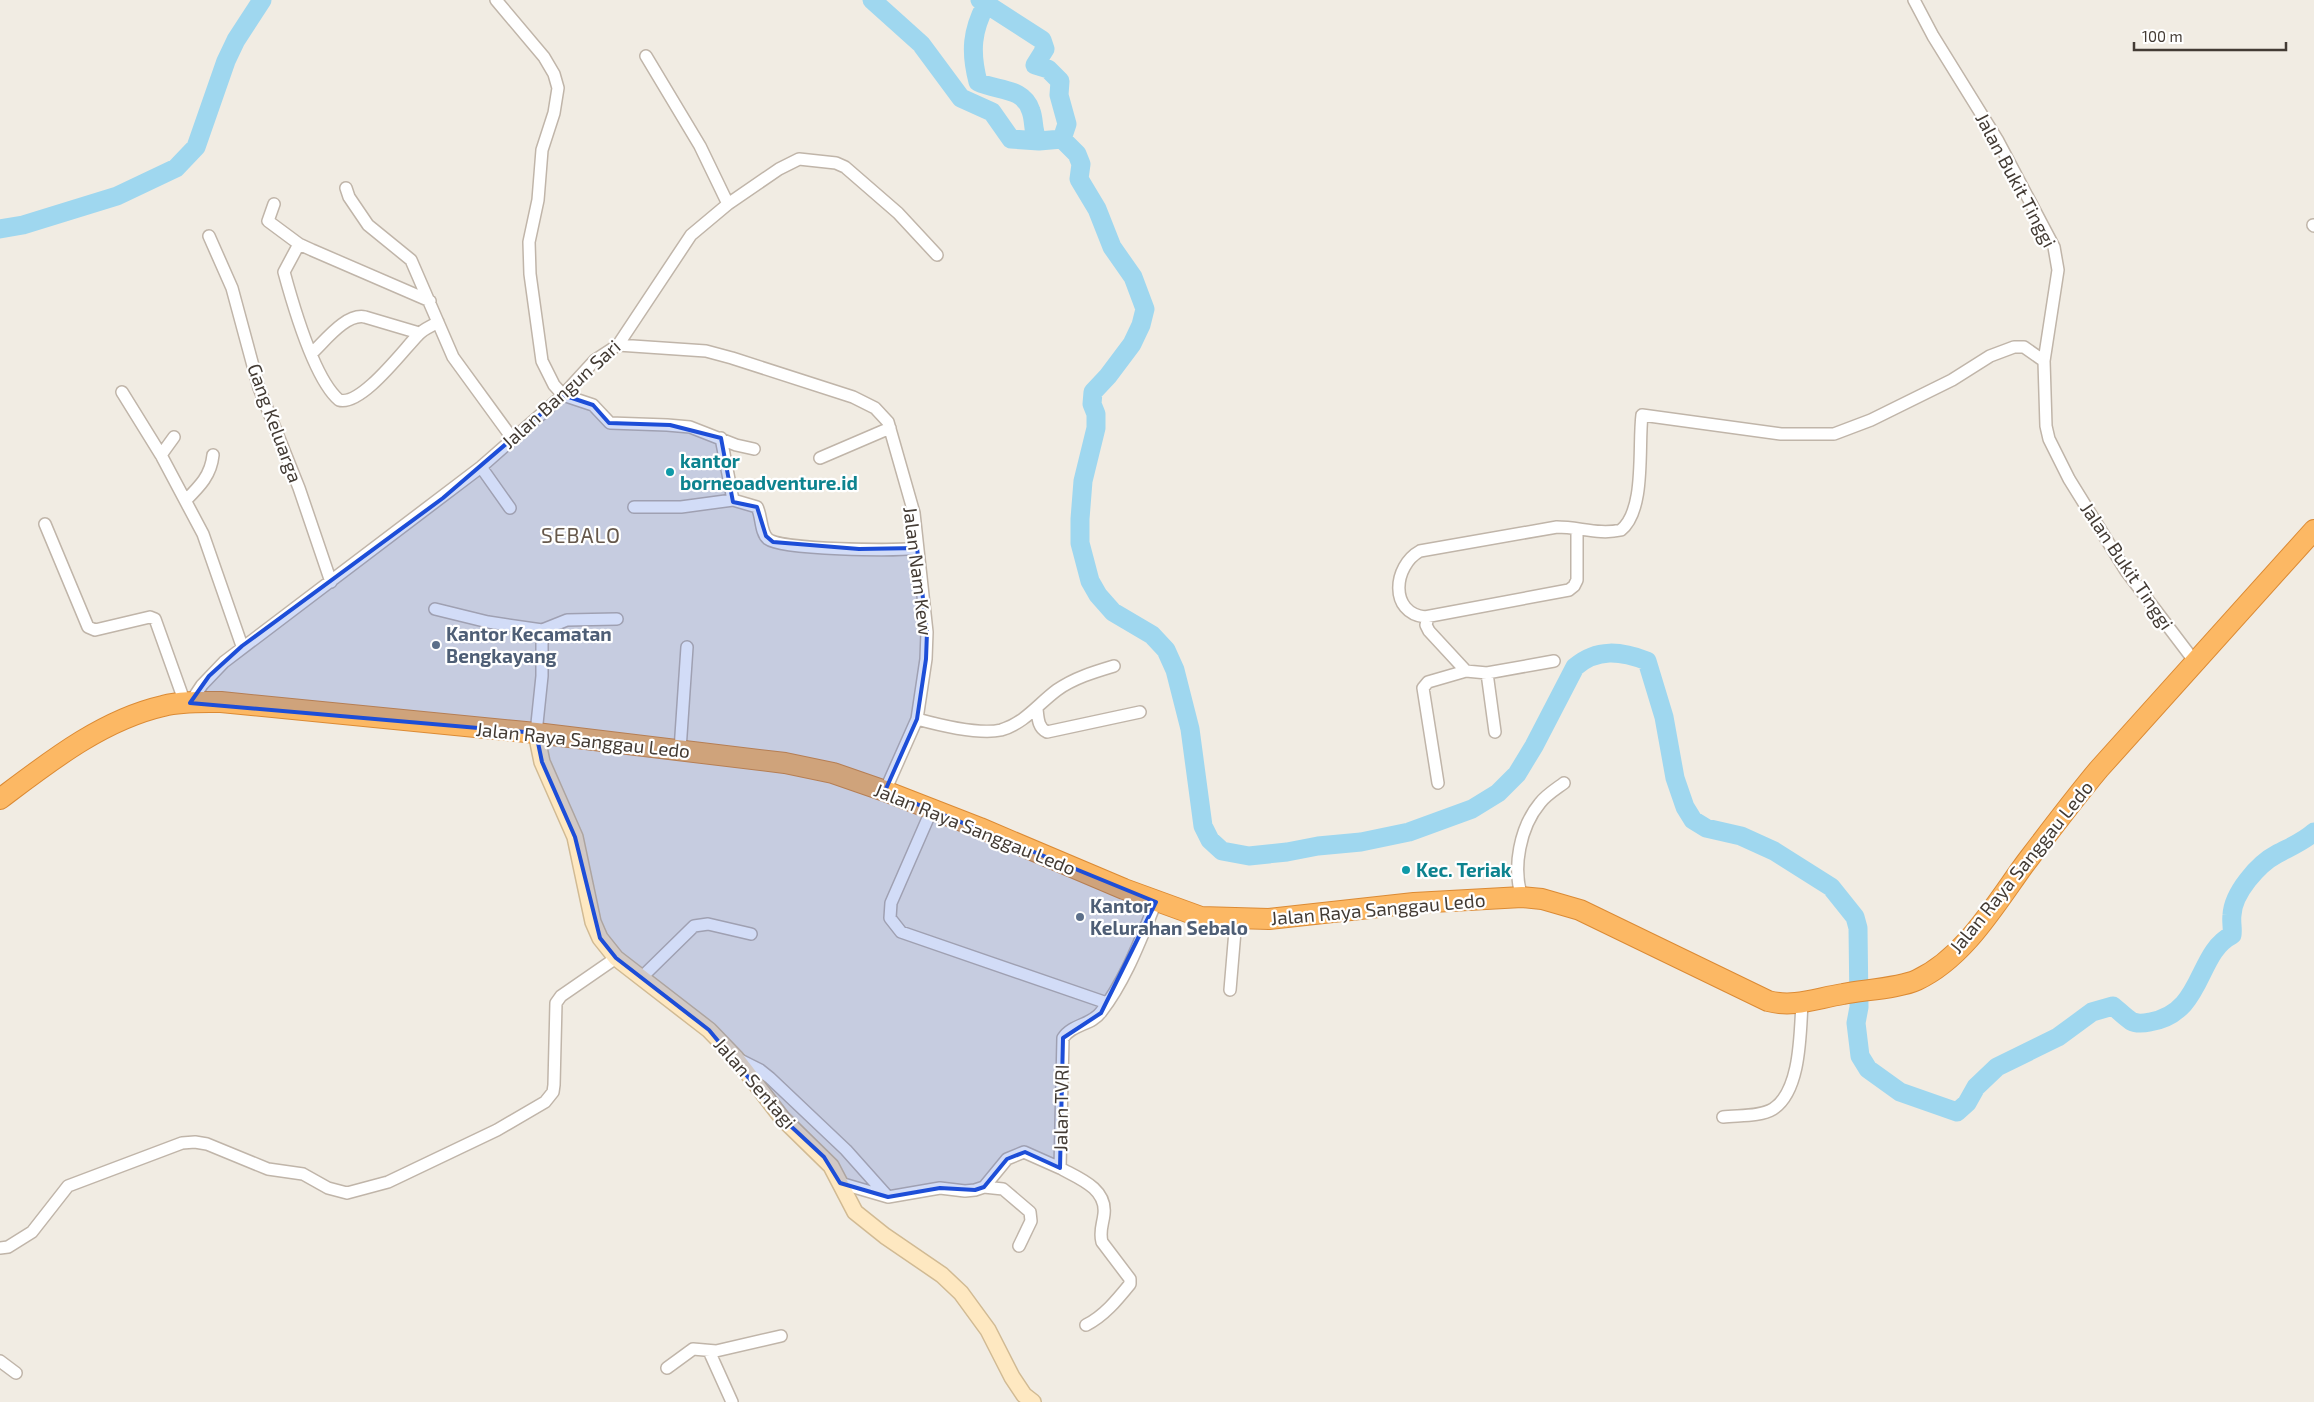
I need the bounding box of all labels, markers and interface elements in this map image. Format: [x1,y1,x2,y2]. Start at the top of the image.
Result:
scale bar [2134,20,2286,52]
text: 100 m [2142,27,2183,45]
street label: Jalan Bukit Tinggi [1971,109,2062,251]
street label: Jalan Bangun Sari [497,334,625,453]
street label: Gang Keluarga [243,360,308,485]
place label: kantor borneoadventure.id [680,449,858,494]
marker: kantor borneoadventure.id [664,466,676,478]
street label: Jalan Bukit Tinggi [2076,498,2179,634]
street label: Jalan Nam Kew [899,505,938,637]
district label: SEBALO [541,522,621,547]
place label: Kantor Kecamatan Bengkayang [446,622,612,668]
marker: Kantor Kecamatan Bengkayang [430,639,442,651]
street label: Jalan Raya Sanggau Ledo [475,717,691,762]
street label: Jalan Raya Sanggau Ledo [1944,776,2097,958]
street label: Jalan Raya Sanggau Ledo [871,778,1079,880]
place label: Kec. Teriak [1416,858,1512,881]
marker: Kec. Teriak [1400,864,1412,876]
street label: Jalan Raya Sanggau Ledo [1270,888,1486,929]
place label: Kantor Kelurahan Sebalo [1090,894,1248,939]
marker: Kantor Kelurahan Sebalo [1074,911,1086,923]
street label: Jalan Sentagi [710,1032,801,1133]
street label: Jalan TVRI [1048,1064,1073,1152]

